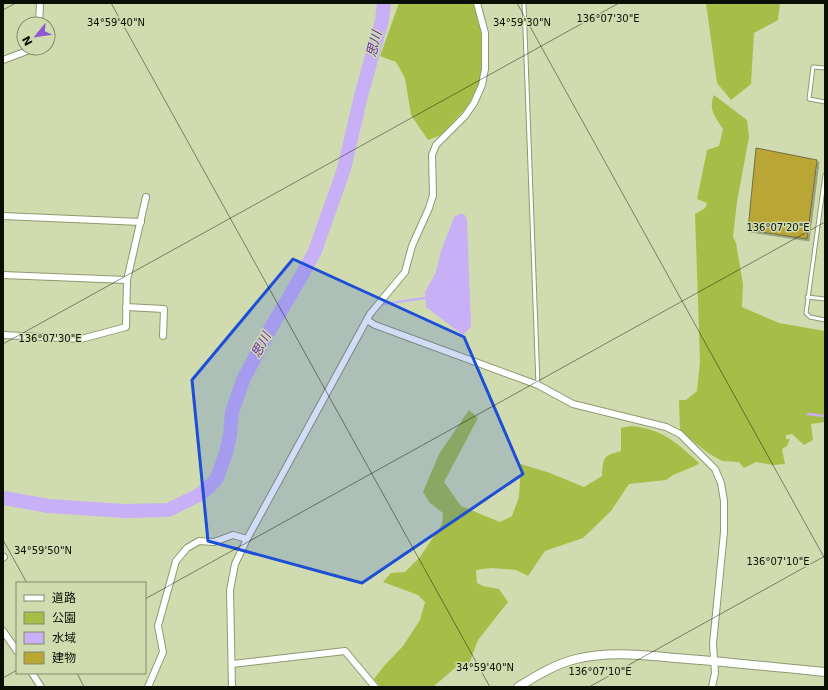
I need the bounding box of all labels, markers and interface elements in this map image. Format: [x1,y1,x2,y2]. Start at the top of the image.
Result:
text: 136°07'30"E [576,13,640,24]
north arrow [16,16,56,56]
text: 34°59'40"N [87,17,145,28]
text: 34°59'30"N [493,17,551,28]
water label: 思川 [364,28,385,58]
text: N [20,33,36,48]
text: 136°07'20"E [746,222,810,233]
water label: 思川 [248,328,275,360]
text: 136°07'30"E [18,333,82,344]
text: 34°59'50"N [14,545,72,556]
text: 136°07'10"E [746,556,810,567]
legend [16,582,146,674]
text: 道路 [52,591,76,605]
text: 公園 [52,611,76,625]
text: 水域 [52,631,76,645]
text: 建物 [52,651,76,665]
text: 34°59'40"N [456,662,514,673]
text: 136°07'10"E [568,666,632,677]

